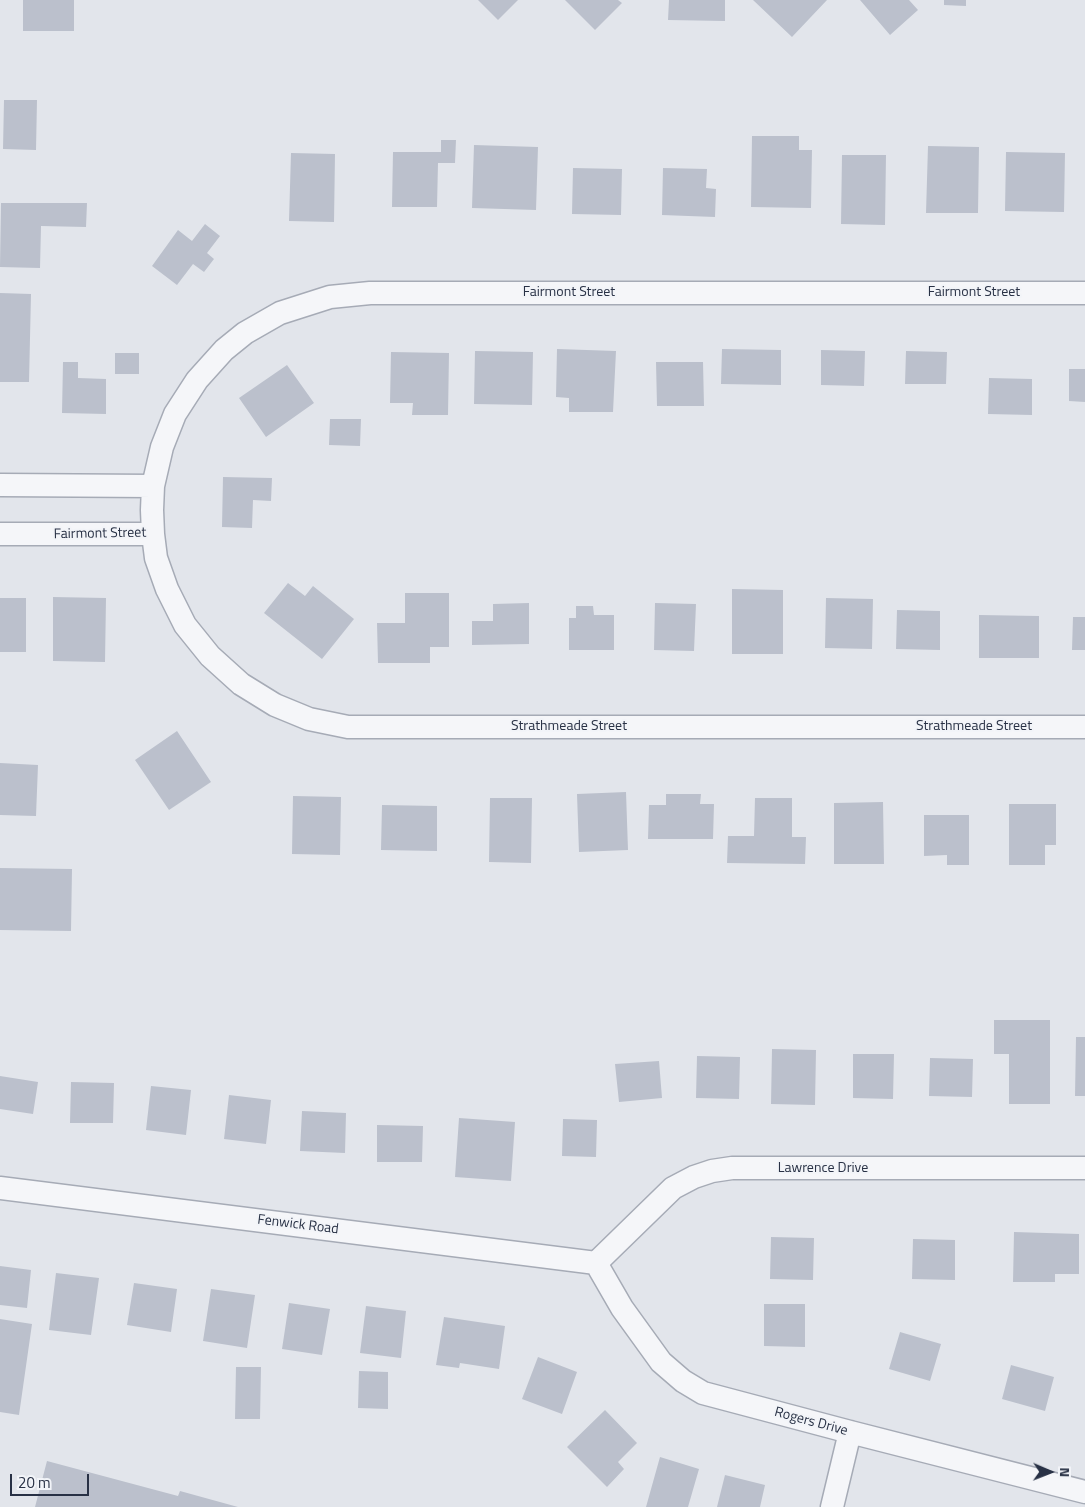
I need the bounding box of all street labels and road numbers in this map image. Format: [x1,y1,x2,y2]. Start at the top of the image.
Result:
street label: Fairmont Street [523,285,615,301]
street label: Fairmont Street [928,285,1020,301]
street label: Fairmont Street [54,525,146,543]
street label: Strathmeade Street [511,719,627,735]
street label: Strathmeade Street [916,719,1032,735]
street label: Lawrence Drive [778,1161,868,1177]
street label: Fenwick Road [256,1212,340,1238]
street label: Rogers Drive [773,1404,849,1440]

